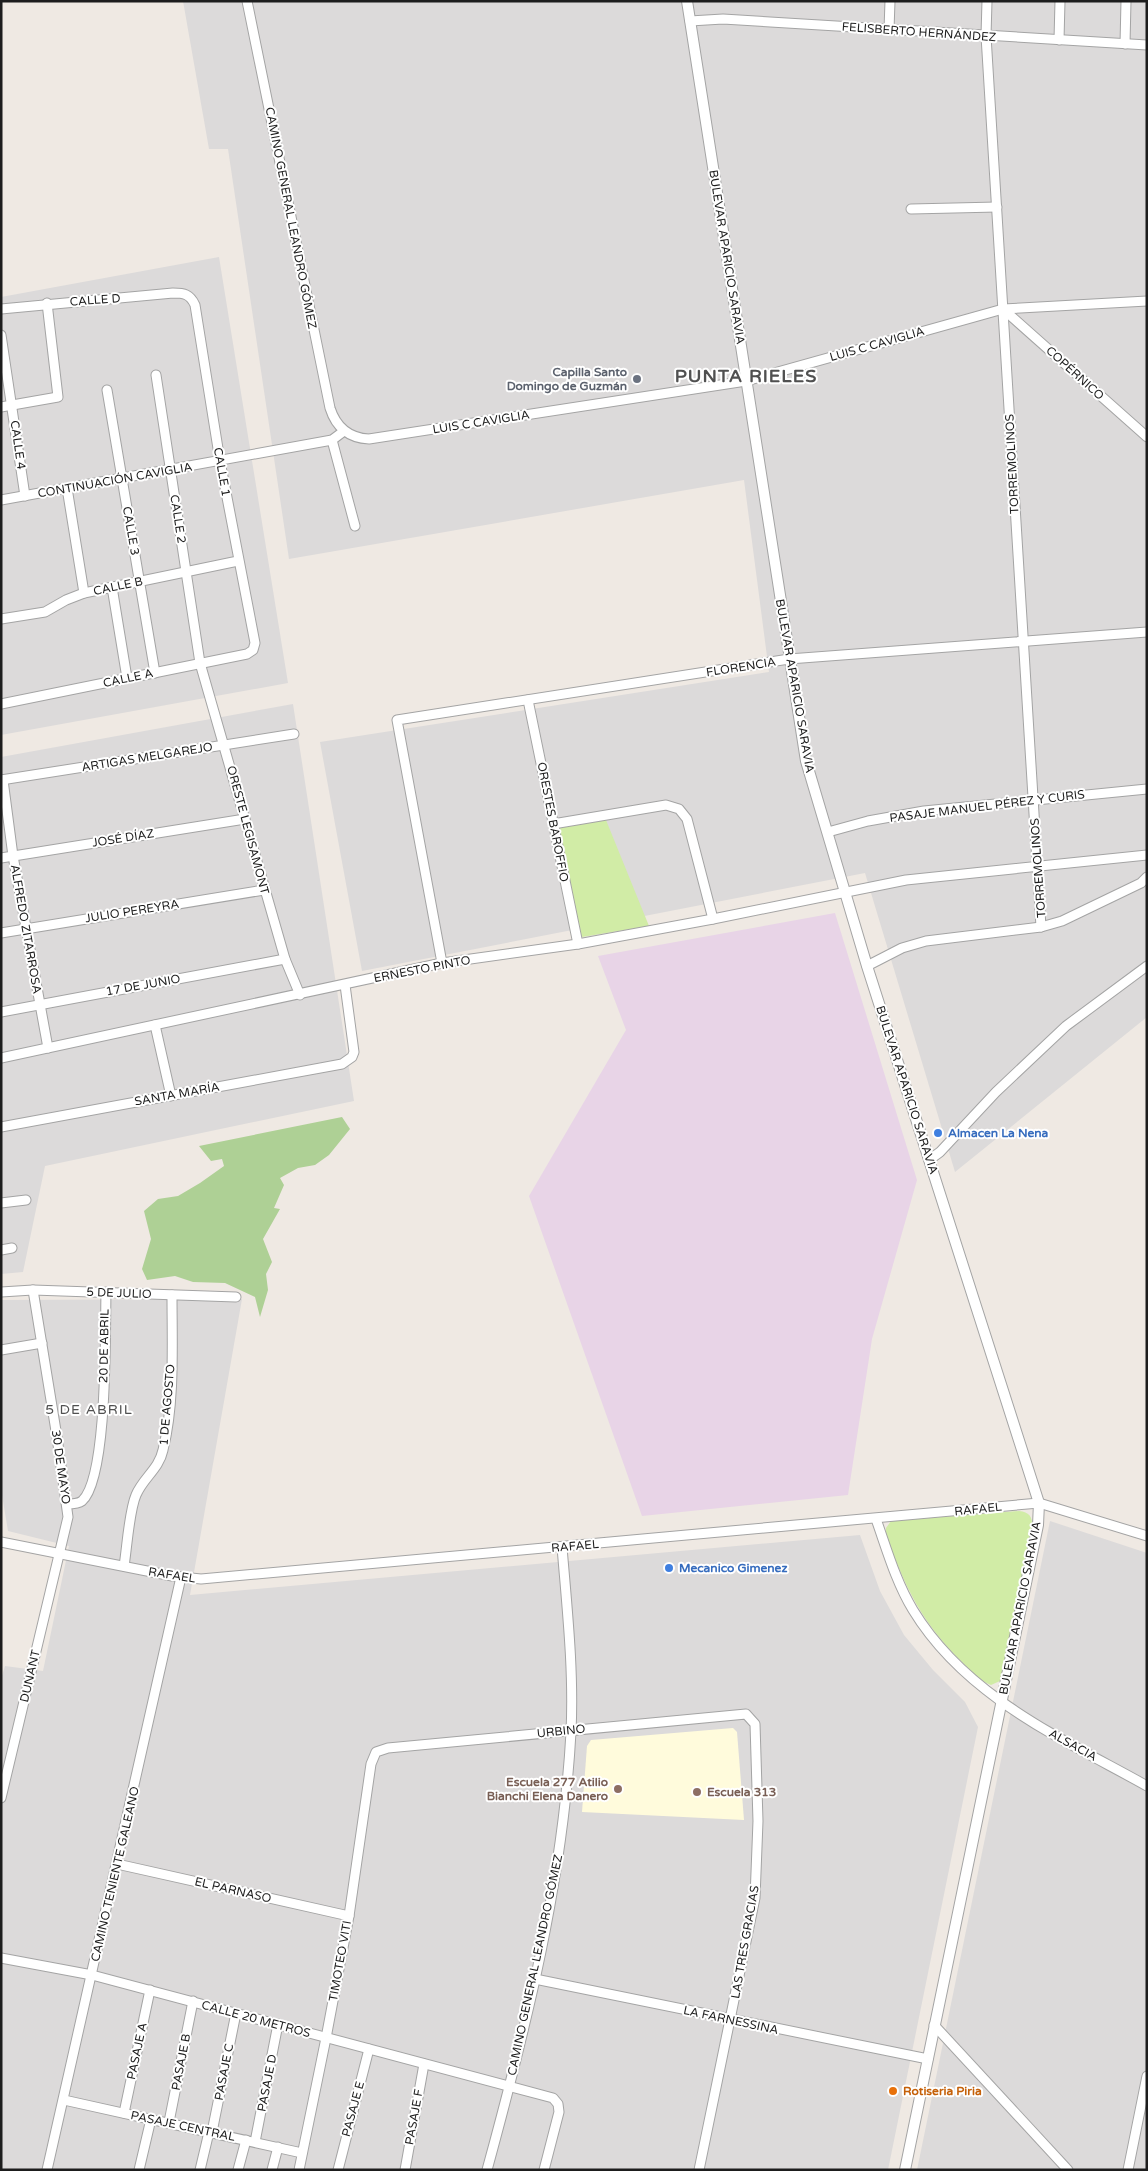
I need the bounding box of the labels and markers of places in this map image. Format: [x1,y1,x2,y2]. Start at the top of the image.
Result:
place label: Capilla Santo Domingo de Guzmán [507,365,627,394]
marker: Capilla Santo Domingo de Guzmán [631,373,643,385]
place label: Almacen La Nena [948,1126,1049,1140]
marker: Almacen La Nena [932,1127,944,1139]
place label: Mecanico Gimenez [679,1561,787,1575]
marker: Mecanico Gimenez [663,1562,675,1574]
place label: Escuela 277 Atilio Bianchi Elena Danero [487,1775,608,1803]
marker: Escuela 277 Atilio Bianchi Elena Danero [612,1783,624,1795]
place label: Escuela 313 [707,1785,776,1799]
marker: Escuela 313 [691,1786,703,1798]
place label: Rotiseria Piria [903,2084,982,2098]
marker: Rotiseria Piria [887,2085,899,2097]

